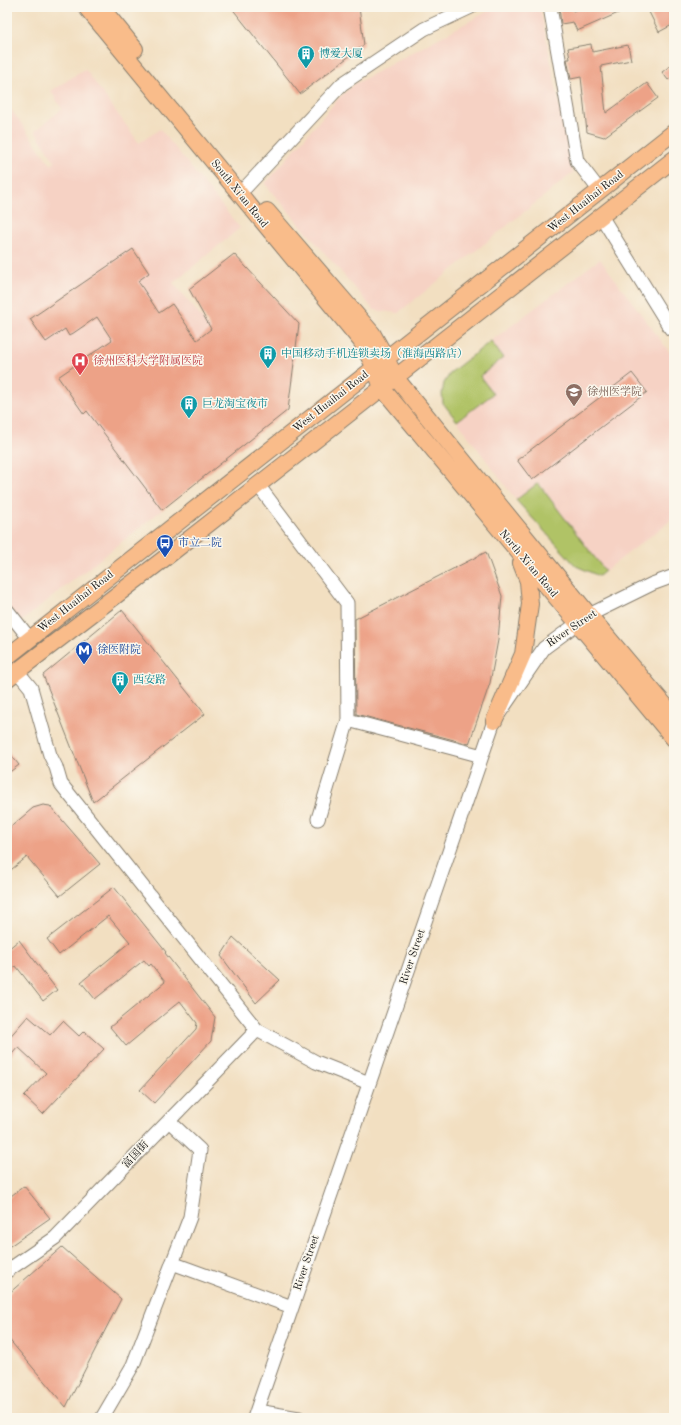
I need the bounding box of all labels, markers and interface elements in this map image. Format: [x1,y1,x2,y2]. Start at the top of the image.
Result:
building icon: 博爱大厦 [296,44,316,69]
place label: 博爱大厦 [319,47,363,60]
street label: South Xi'an Road [208,158,270,230]
street label: West Huaihai Road [546,169,626,235]
building icon: 中国移动手机连锁卖场（淮海西路店） [258,344,278,369]
place label: 中国移动手机连锁卖场（淮海西路店） [281,347,468,360]
hospital icon: 徐州医科大学附属医院 [70,351,90,376]
place label: 徐州医科大学附属医院 [93,354,203,367]
street label: West Huaihai Road [291,369,371,435]
school or university icon: 徐州医学院 [564,382,584,407]
place label: 徐州医学院 [587,385,642,398]
building icon: 巨龙淘宝夜市 [179,394,199,419]
place label: 巨龙淘宝夜市 [202,397,268,410]
street label: North Xi'an Road [497,528,559,600]
bus stop icon: 市立二院 [155,533,175,558]
place label: 市立二院 [178,536,222,549]
street label: West Huaihai Road [36,569,116,635]
street label: River Street [545,608,599,650]
metro station icon: 徐医附院 [74,640,94,665]
place label: 徐医附院 [97,643,141,656]
building icon: 西安路 [110,670,130,695]
place label: 西安路 [133,673,166,686]
street label: River Street [398,928,428,986]
street label: 富国街 [119,1138,151,1171]
street label: River Street [292,1234,322,1292]

